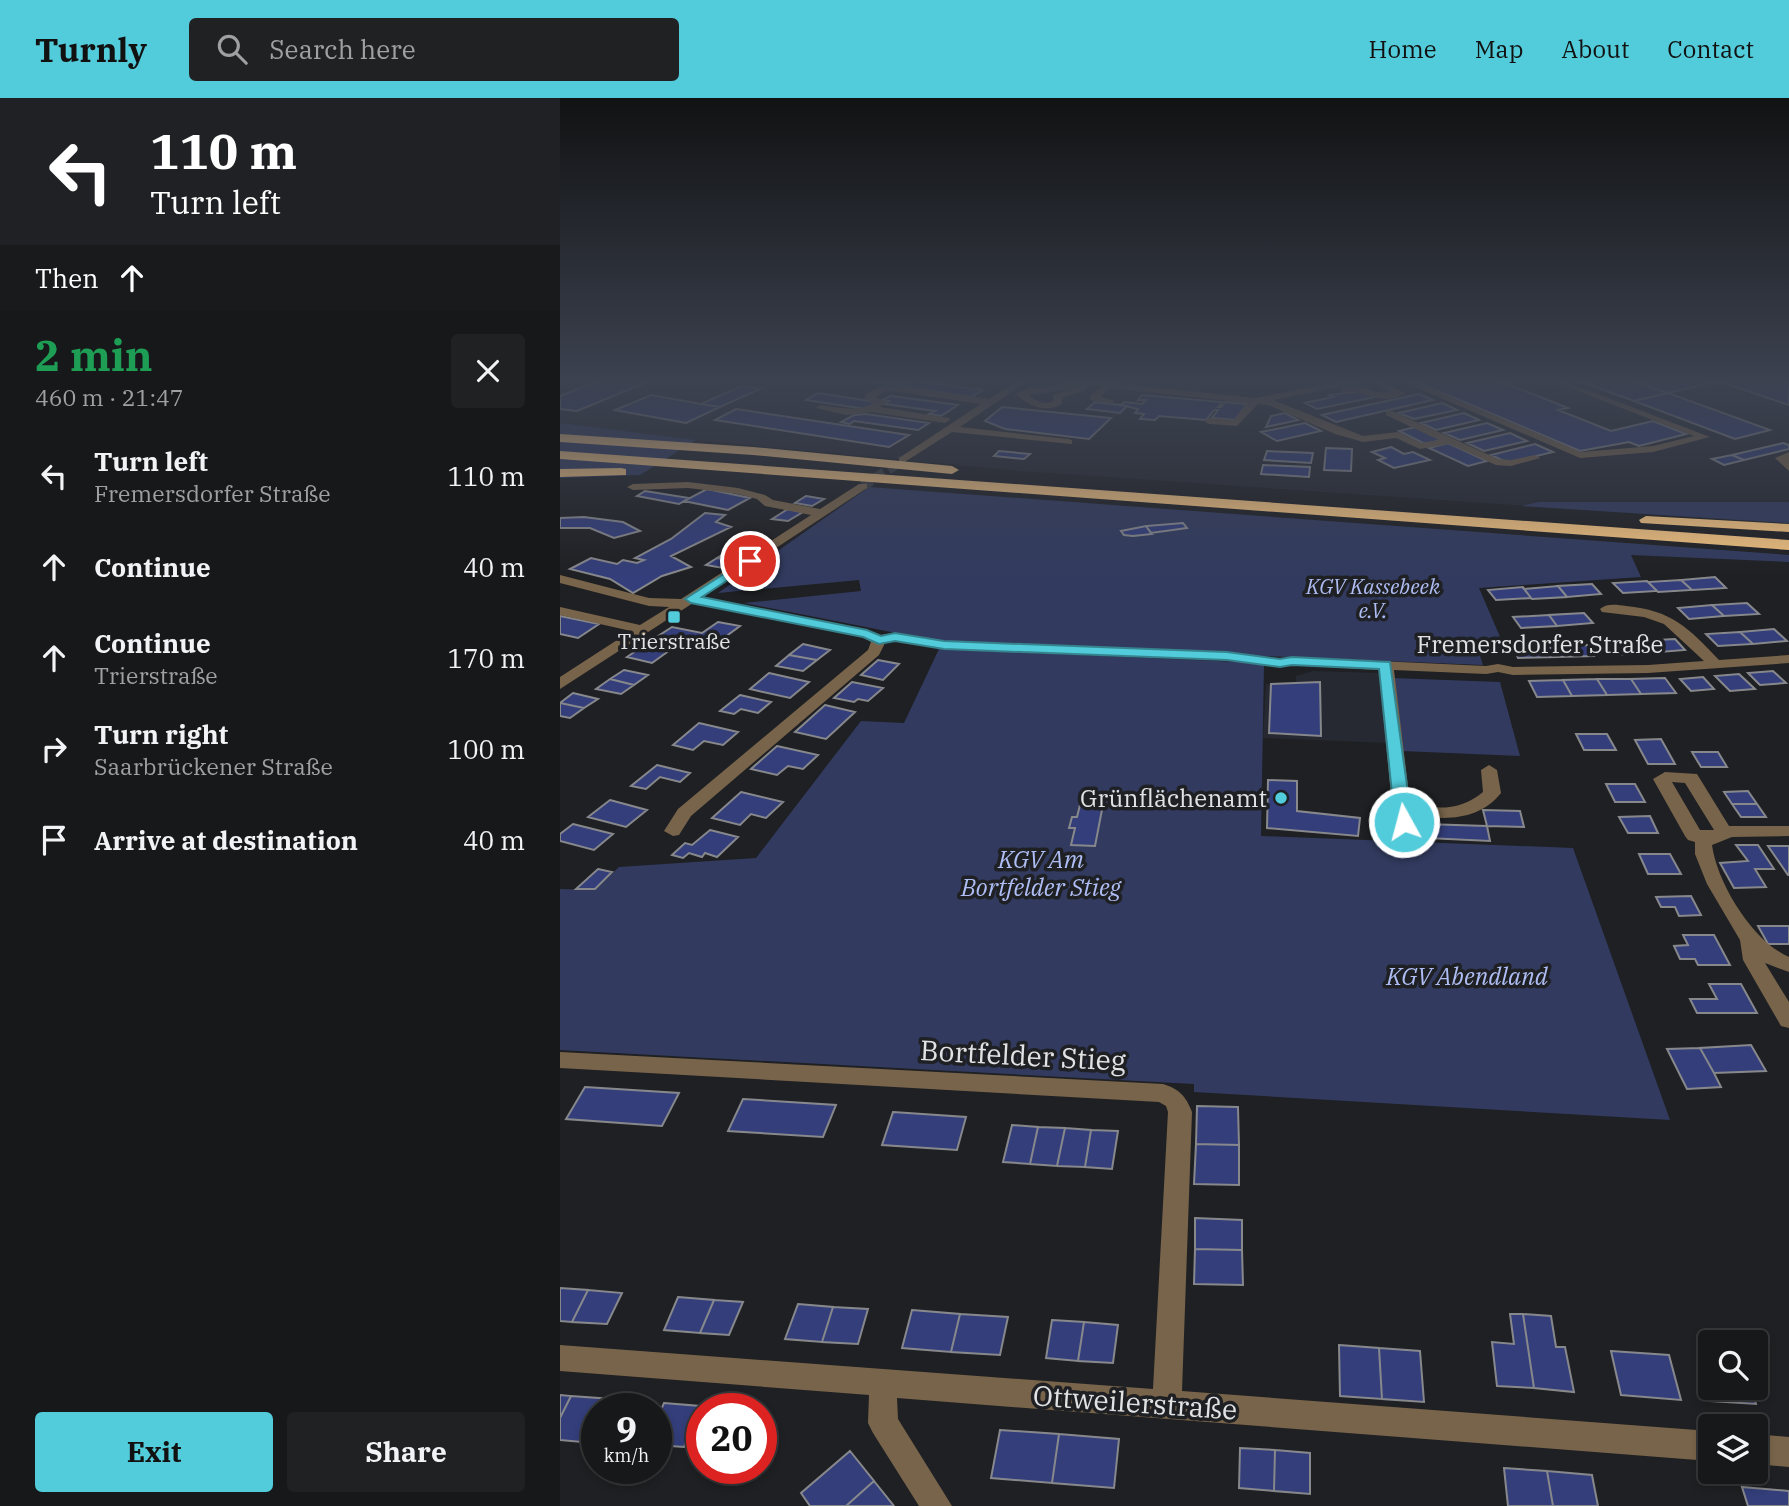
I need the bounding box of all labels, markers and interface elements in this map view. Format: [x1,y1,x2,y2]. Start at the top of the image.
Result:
search box [189,18,679,81]
text: Turnly [35,28,147,71]
icon: search [213,30,251,68]
text: Search here [269,32,416,66]
text: Home [1369,33,1437,65]
text: Map [1475,33,1523,65]
text: About [1561,33,1629,65]
text: Contact [1667,33,1754,65]
text: 110 m [150,119,297,182]
icon: left [35,126,126,217]
text: Turn left [150,181,281,223]
icon: ahead [113,259,151,297]
text: Then [35,261,99,295]
text: 2 min [35,328,153,383]
button: close [451,334,525,408]
text: 460 m · 21:47 [35,382,184,412]
text: Turn left [94,444,208,478]
icon: left [35,457,73,495]
text: 110 m [447,459,525,493]
text: Fremersdorfer Straße [94,478,331,508]
pin [720,531,780,591]
icon: arrive [731,542,769,580]
icon: ahead [35,548,73,586]
text: Continue [94,550,211,584]
text: 40 m [463,550,525,584]
park label: KGV Kassebeek e.V. [1305,572,1441,624]
marker: Trierstraße [666,609,682,625]
text: Continue [94,626,211,660]
place label: Trierstraße [618,627,730,655]
street label: Fremersdorfer Straße [1417,628,1663,660]
icon: ahead [35,639,73,677]
text: 170 m [447,641,525,675]
text: Trierstraße [94,660,218,690]
text: Turn right [94,717,228,751]
icon: right [35,730,73,768]
text: 100 m [447,732,525,766]
text: Saarbrückener Straße [94,751,333,781]
place label: Grünflächenamt [1080,782,1267,814]
position arrow [1367,785,1441,859]
marker: Grünflächenamt [1273,790,1289,806]
icon: arrive [35,821,73,859]
text: Arrive at destination [94,823,358,857]
text: 40 m [463,823,525,857]
park label: KGV Am Bortfelder Stieg [960,843,1122,903]
park label: KGV Abendland [1385,960,1549,992]
street label: Bortfelder Stieg [919,1031,1127,1079]
map controls [1698,1330,1768,1484]
button: search [1698,1330,1768,1400]
street label: Ottweilerstraße [1032,1376,1238,1428]
speed limit sign: 20 [686,1393,777,1484]
text: 9 [616,1406,637,1452]
button: Exit [35,1412,273,1492]
button: Share [287,1412,525,1492]
button: layers [1698,1414,1768,1484]
text: km/h [604,1444,649,1467]

